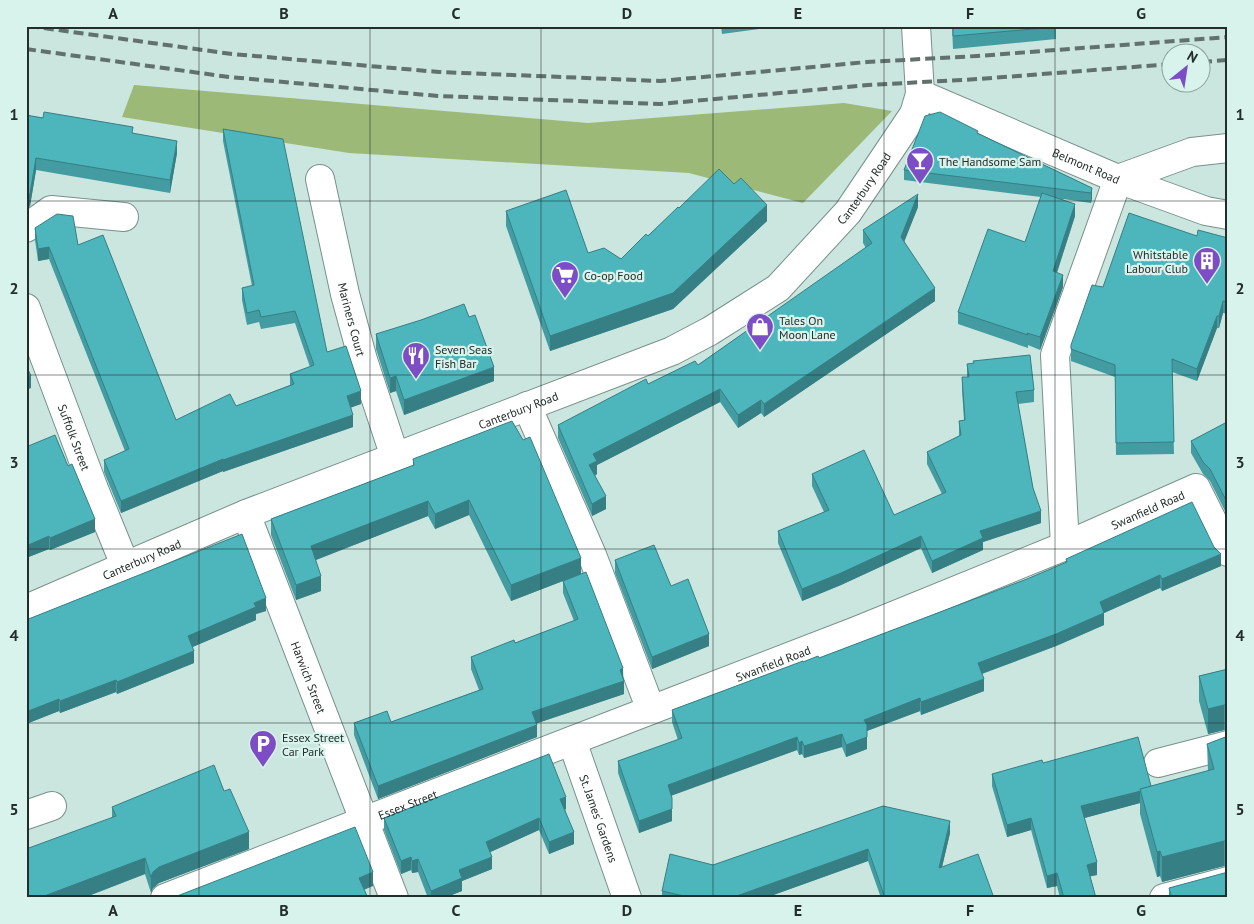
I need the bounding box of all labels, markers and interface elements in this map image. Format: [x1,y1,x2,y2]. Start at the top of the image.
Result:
text: A [108,3,118,23]
text: B [279,3,289,23]
text: C [452,3,461,23]
text: D [622,3,632,23]
text: E [794,3,802,23]
text: F [966,3,974,23]
text: G [1136,3,1146,23]
north arrow [1162,42,1212,92]
text: N [1184,47,1201,67]
text: 1 [9,104,19,124]
text: 1 [1235,104,1245,124]
street label: Belmont Road [1050,144,1122,187]
bar icon: The Handsome Sam [905,146,935,185]
street label: Canterbury Road [833,149,894,227]
place label: The Handsome Sam [939,154,1041,169]
building icon: Whitstable Labour Club [1192,246,1222,285]
place label: Whitstable Labour Club [1126,247,1188,276]
supermarket icon: Co-op Food [550,260,580,299]
place label: Co-op Food [584,268,643,283]
text: 2 [9,278,19,298]
text: 2 [1235,278,1245,298]
street label: Mariners Court [335,281,369,358]
shop icon: Tales On Moon Lane [745,312,775,351]
place label: Tales On Moon Lane [779,313,836,342]
restaurant icon: Seven Seas Fish Bar [401,341,431,380]
place label: Seven Seas Fish Bar [435,342,492,371]
street label: Canterbury Road [476,388,560,432]
street label: Suffolk Street [55,402,94,472]
text: 3 [9,452,19,472]
text: 3 [1235,452,1245,472]
street label: Swanfield Road [1108,487,1187,532]
street label: Canterbury Road [100,535,183,583]
text: 4 [9,625,19,645]
text: 4 [1235,625,1245,645]
street label: Harwich Street [288,639,330,715]
street label: Swanfield Road [733,642,812,684]
parking icon: Essex Street Car Park [248,729,278,768]
place label: Essex Street Car Park [282,730,344,759]
street label: St. James' Gardens [577,772,621,864]
street label: Essex Street [376,786,439,822]
text: 5 [9,799,19,819]
text: 5 [1235,799,1245,819]
text: A [108,900,118,920]
text: B [279,900,289,920]
text: C [452,900,461,920]
text: D [622,900,632,920]
text: E [794,900,802,920]
text: F [966,900,974,920]
text: G [1136,900,1146,920]

